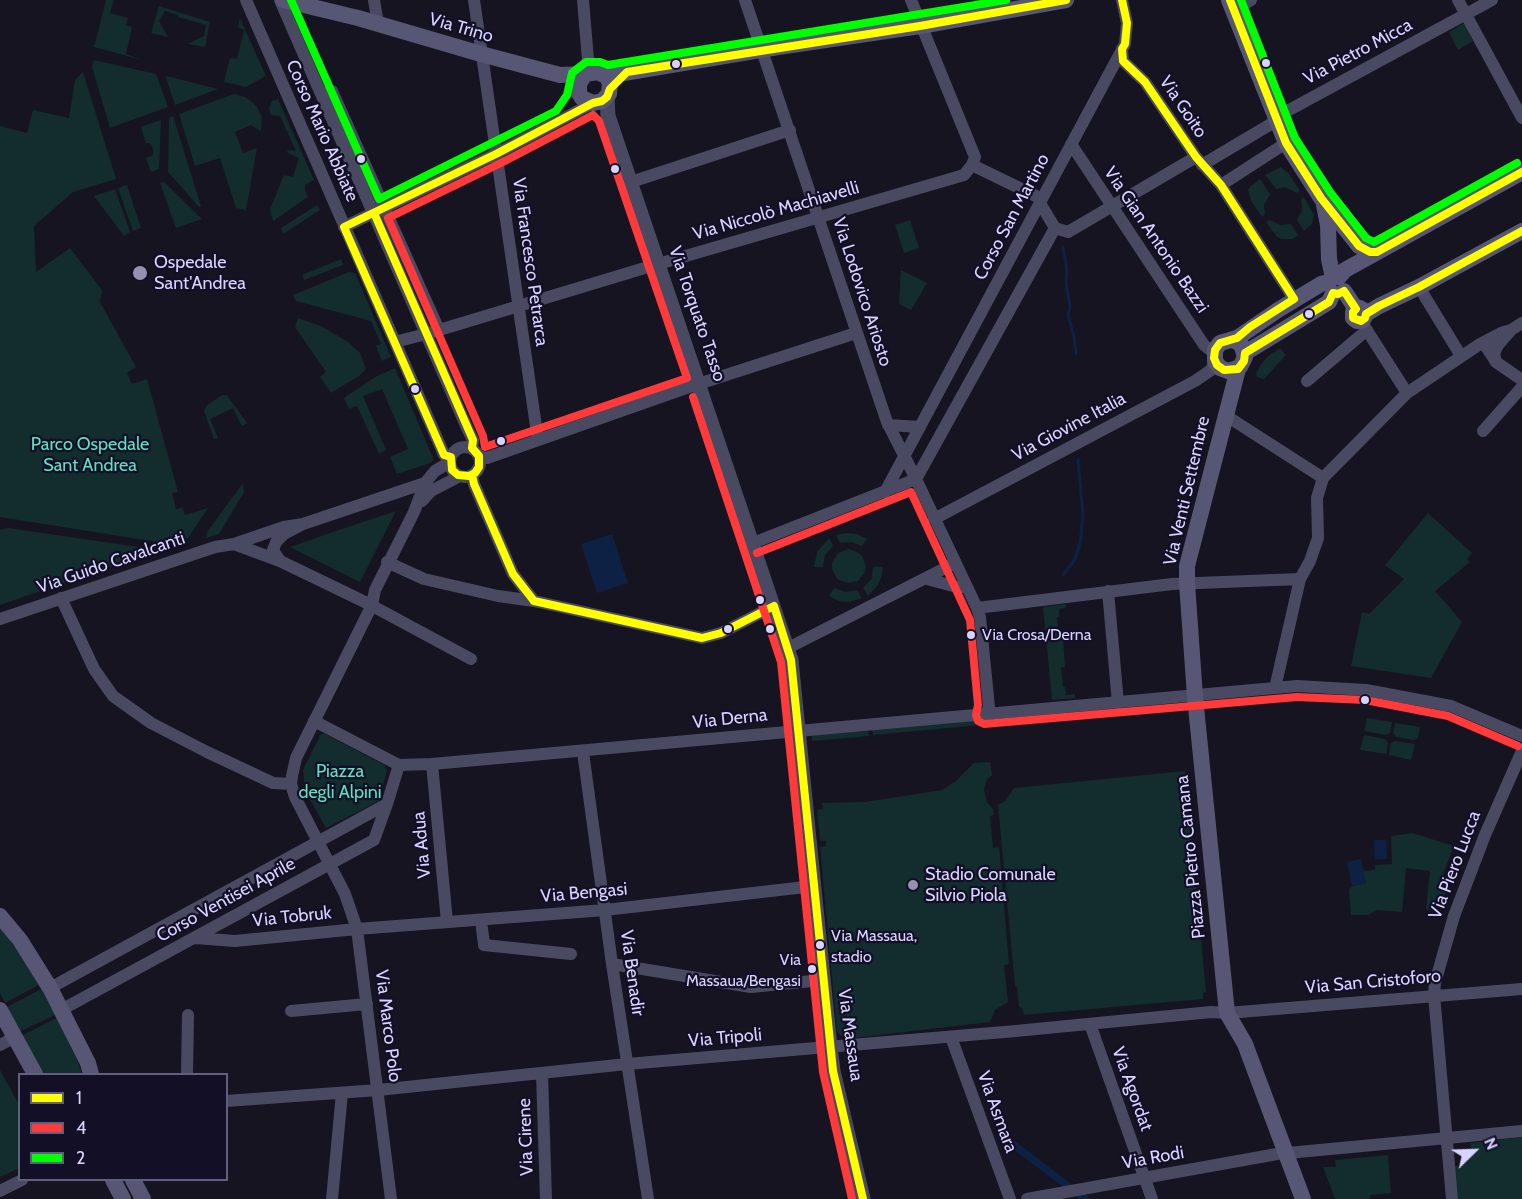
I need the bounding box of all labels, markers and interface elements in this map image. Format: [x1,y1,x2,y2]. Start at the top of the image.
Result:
street label: Via Trino [426,9,496,47]
street label: Via Pietro Micca [1300,14,1416,90]
street label: Corso Mario Abbiate [281,57,363,205]
unlabelled marker [1260,57,1272,69]
unlabelled marker [670,58,682,70]
street label: Via Goito [1155,72,1211,142]
street label: Corso San Martino [970,150,1054,284]
unlabelled marker [355,153,367,165]
unlabelled marker [609,163,621,175]
street label: Via Gian Antonio Bazzi [1099,163,1213,317]
street label: Via Francesco Petrarca [507,176,553,348]
street label: Via Niccolò Machiavelli [690,177,862,245]
street label: Via Lodovico Ariosto [828,215,896,369]
street label: Via Torquato Tasso [664,244,730,384]
place label: Ospedale Sant'Andrea [154,252,246,294]
marker: Ospedale Sant'Andrea [131,264,149,282]
unlabelled marker [1303,308,1315,320]
unlabelled marker [409,383,421,395]
street label: Via Giovine Italia [1008,388,1130,466]
street label: Via Venti Settembre [1159,414,1215,568]
park label: Parco Ospedale Sant Andrea [31,434,149,476]
unlabelled marker [495,435,507,447]
street label: Via Guido Cavalcanti [34,528,188,598]
unlabelled marker [754,594,766,606]
unlabelled marker [722,623,734,635]
unlabelled marker [764,623,776,635]
place label: Via Crosa/Derna [982,625,1091,645]
marker: Via Crosa/Derna [965,629,977,641]
unlabelled marker [1359,694,1371,706]
street label: Via Derna [692,704,768,734]
park label: Piazza degli Alpini [298,761,382,804]
street label: Piazza Pietro Camana [1172,774,1210,940]
street label: Via Piero Lucca [1424,808,1486,922]
street label: Via Adua [408,811,436,879]
street label: Corso Ventisei Aprile [153,853,299,947]
place label: Stadio Comunale Silvio Piola [925,864,1056,906]
street label: Via Bengasi [540,878,628,908]
marker: Stadio Comunale Silvio Piola [906,878,920,892]
street label: Via Tobruk [251,902,333,932]
place label: Via Massaua, stadio [831,926,917,964]
street label: Via Benadir [615,929,649,1017]
marker: Via Massaua, stadio [814,939,826,951]
place label: Via Massaua/Bengasi [686,950,801,988]
marker: Via Massaua/Bengasi [806,963,818,975]
street label: Via San Cristoforo [1304,965,1442,999]
street label: Via Marco Polo [370,969,406,1083]
street label: Via Massaua [833,987,867,1083]
street label: Via Tripoli [687,1024,763,1052]
street label: Via Agordat [1107,1044,1157,1134]
street label: Via Asmara [972,1068,1022,1156]
legend [18,1073,228,1181]
text: 1 [76,1087,82,1109]
street label: Via Cirene [514,1098,538,1176]
text: 4 [76,1117,86,1139]
north arrow [1444,1121,1504,1181]
text: N [1480,1135,1502,1153]
street label: Via Rodi [1120,1142,1186,1174]
text: 2 [76,1147,85,1169]

